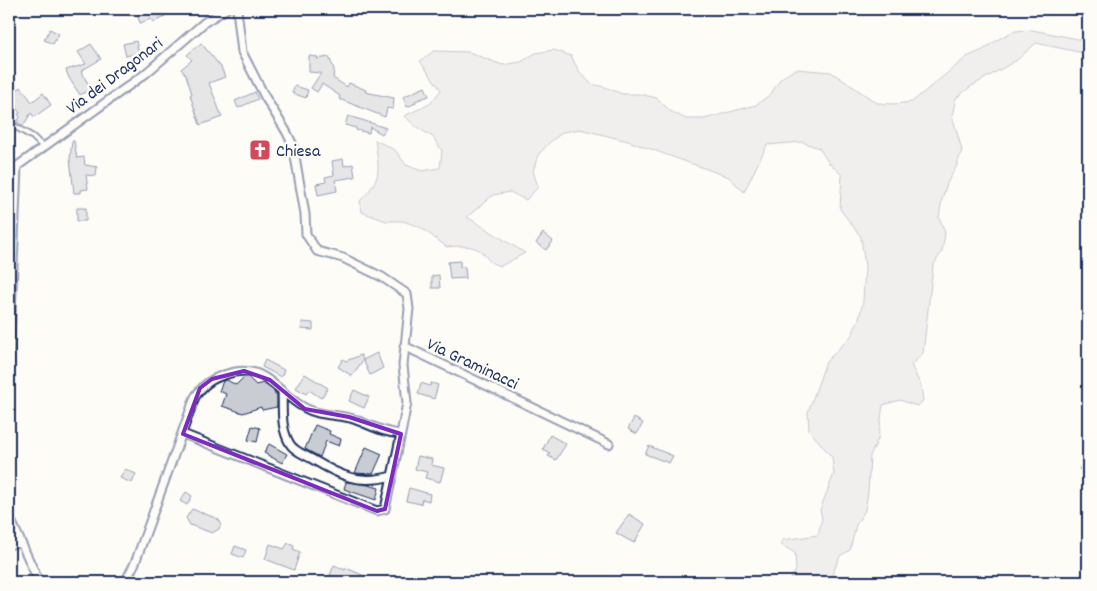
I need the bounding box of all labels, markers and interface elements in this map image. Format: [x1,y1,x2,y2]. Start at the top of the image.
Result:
street label: Via dei Dragonari [62,32,169,122]
church icon: Chiesa [248,138,272,162]
place label: Chiesa [276,140,321,165]
street label: Via Graminacci [422,333,522,397]

